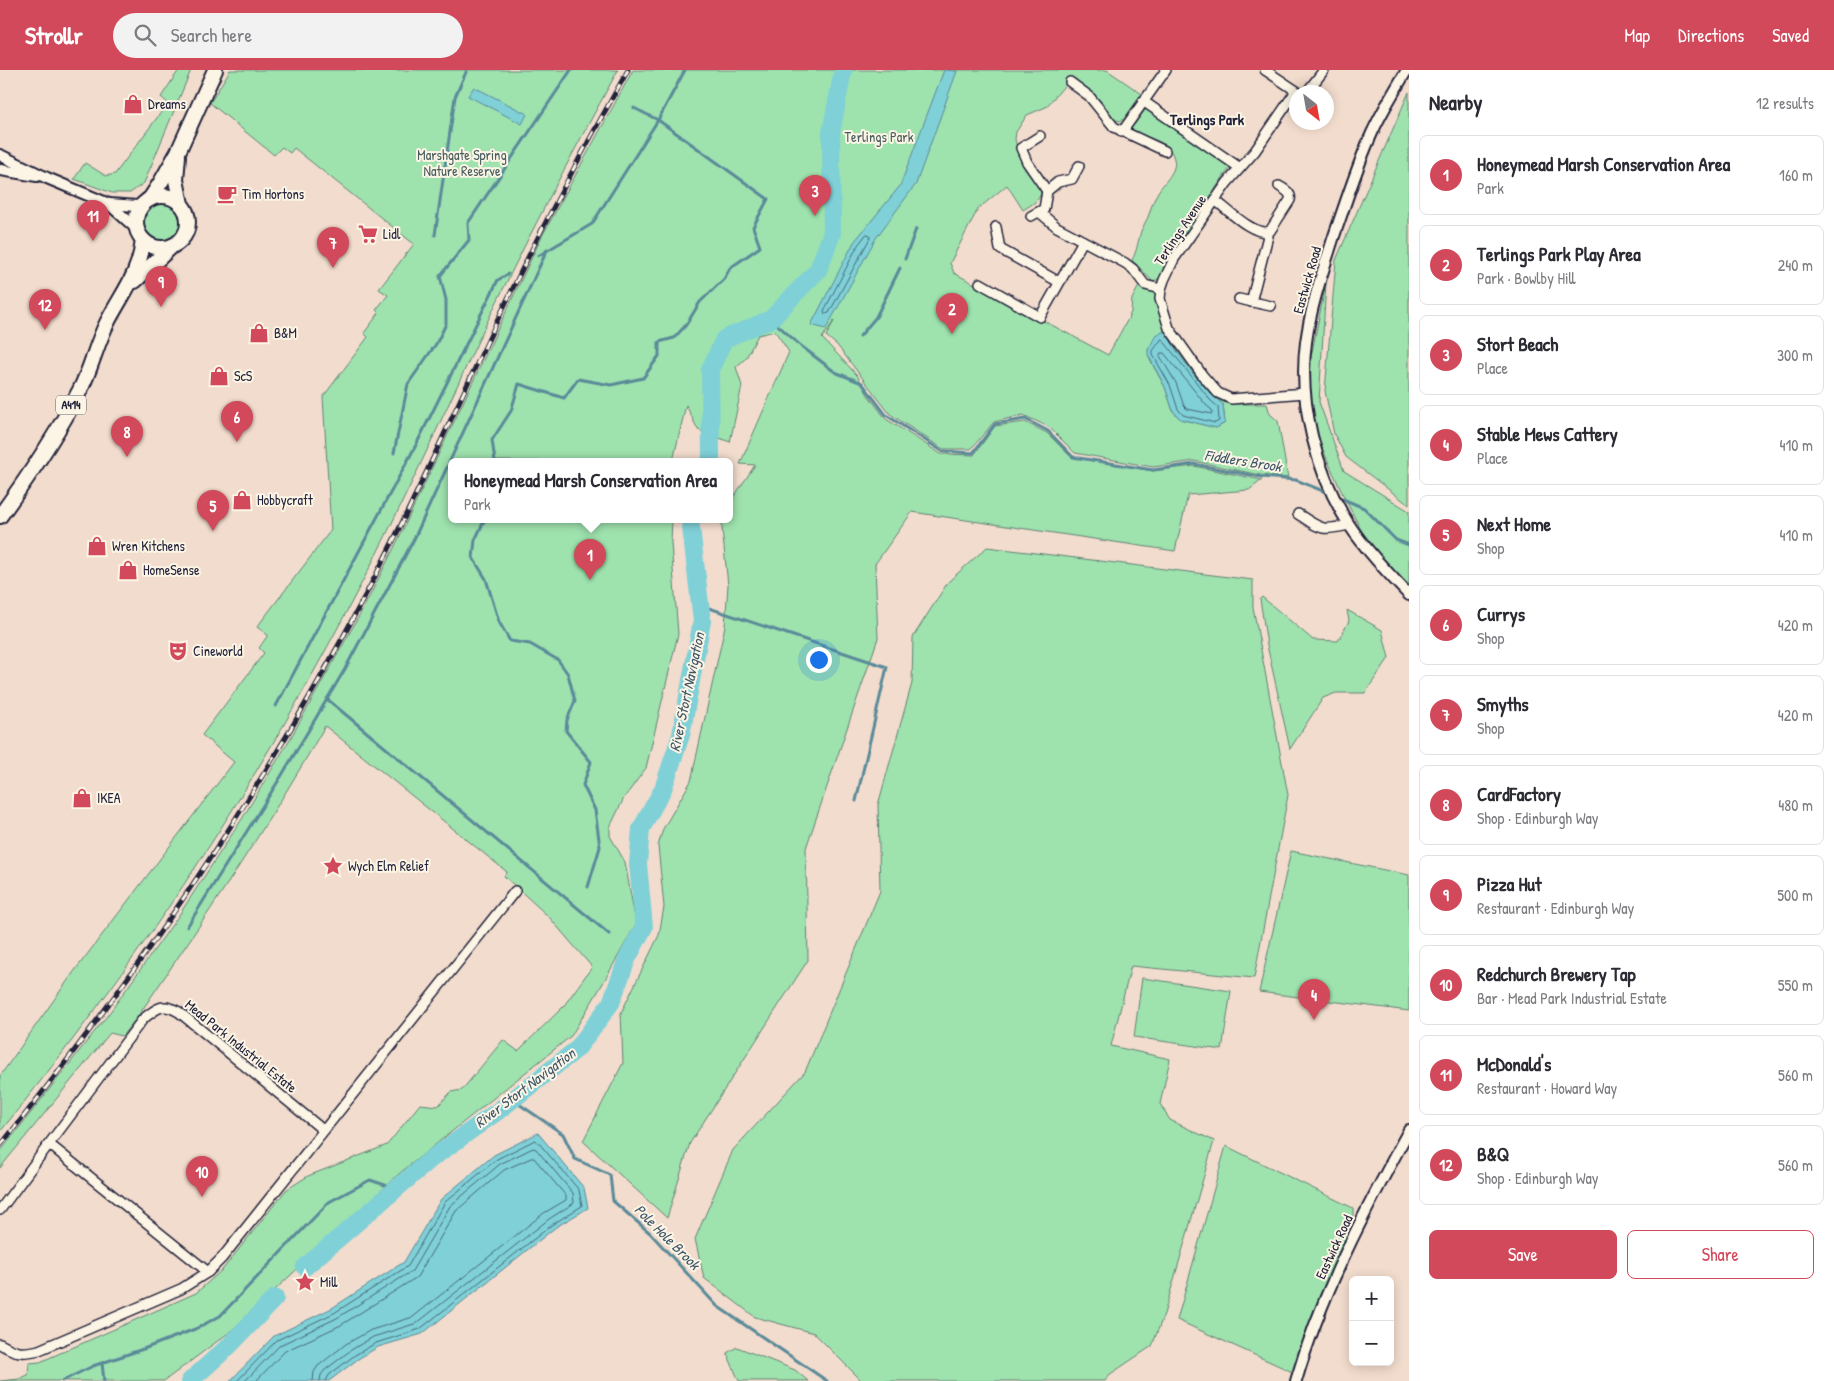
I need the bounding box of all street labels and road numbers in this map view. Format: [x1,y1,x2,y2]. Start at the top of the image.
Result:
street label: Terlings Avenue [1149,190,1211,269]
street label: Eastwick Road [1288,244,1325,316]
road number: A414 [56,396,86,414]
street label: Mead Park Industrial Estate [181,995,302,1097]
street label: Eastwick Road [1310,1211,1357,1282]

